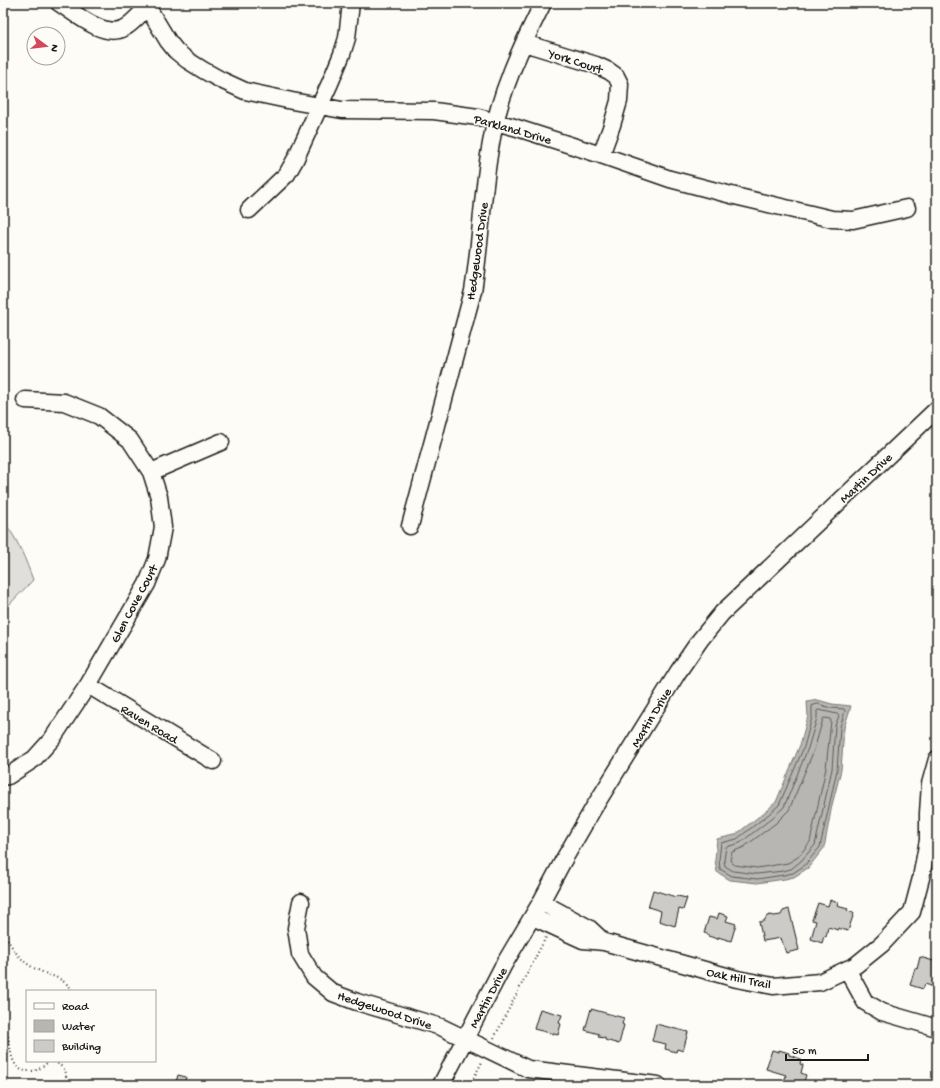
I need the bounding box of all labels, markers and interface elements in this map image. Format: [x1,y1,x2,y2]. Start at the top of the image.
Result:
north arrow [26,26,66,66]
text: N [47,43,60,53]
street label: York Court [545,46,606,79]
street label: Parkland Drive [471,112,553,149]
street label: Hedgewood Drive [464,201,493,301]
street label: Martin Drive [837,450,896,507]
street label: Glen Cove Court [108,561,163,646]
street label: Martin Drive [629,686,676,751]
street label: Raven Road [117,702,181,749]
street label: Martin Drive [467,965,512,1031]
street label: Oak Hill Trail [705,965,772,994]
street label: Hedgewood Drive [335,989,434,1034]
legend [26,990,156,1062]
text: Road [62,1001,89,1015]
text: Water [62,1021,96,1035]
scale bar [786,1036,868,1062]
text: Building [61,1041,101,1055]
text: 50 m [792,1045,817,1059]

